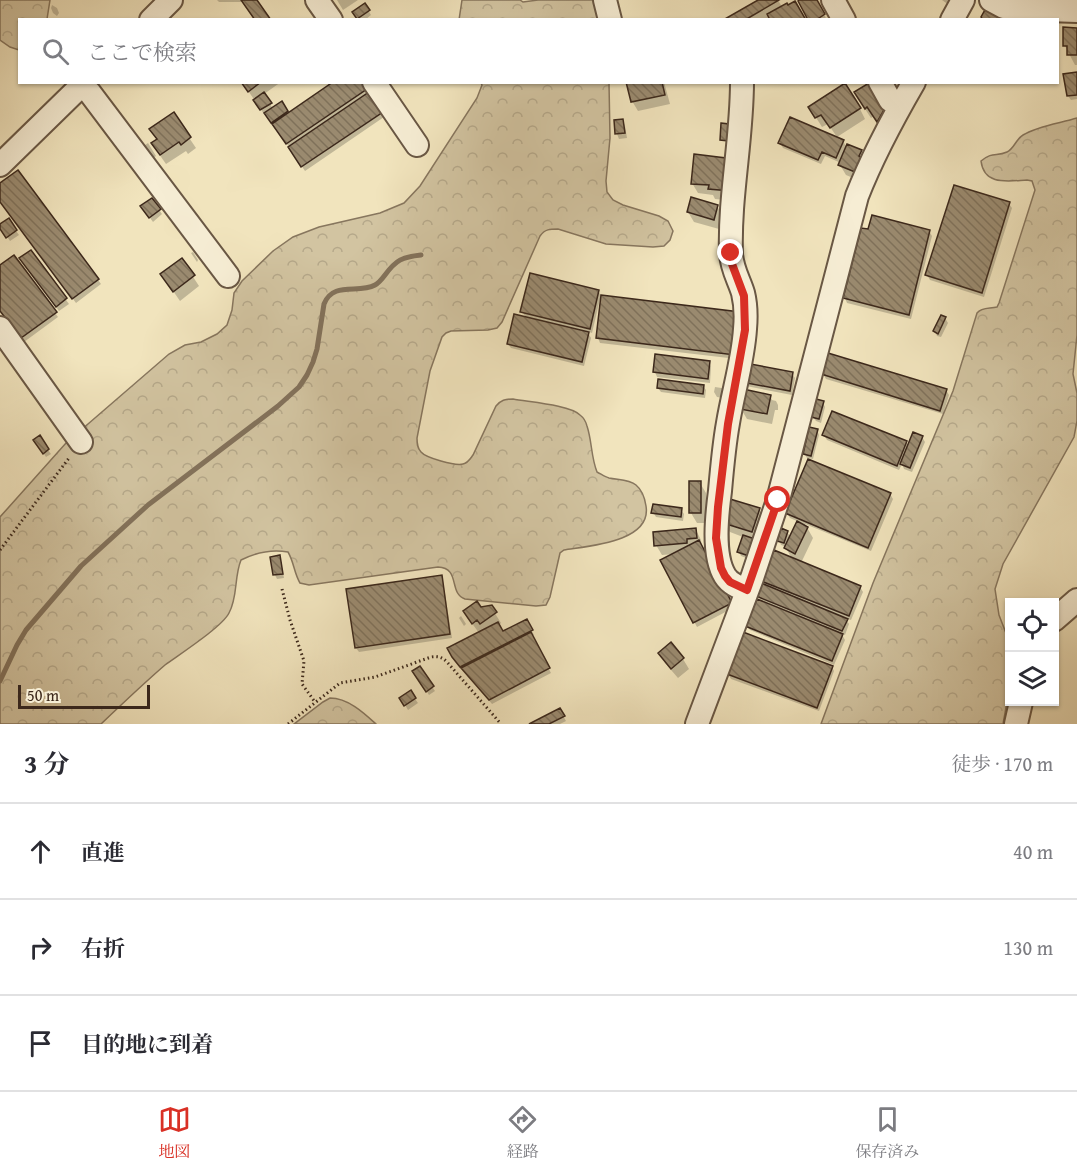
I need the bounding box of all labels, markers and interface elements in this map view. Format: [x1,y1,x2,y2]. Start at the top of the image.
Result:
search box [18,18,1059,84]
icon: search [39,35,72,68]
text: ここで検索 [87,36,197,68]
route end [717,239,743,265]
route start [764,486,790,512]
map controls [1005,598,1059,706]
button: locate [1005,598,1059,652]
button: layers [1005,652,1059,706]
scale bar [18,682,150,710]
text: 50 m [27,683,59,707]
text: 3 分 [24,744,69,783]
text: 徒歩 · 170 m [951,749,1053,778]
icon: ahead [24,835,57,868]
text: 直進 [81,836,125,868]
text: 40 m [1013,837,1053,866]
icon: right [24,931,57,964]
text: 右折 [81,932,125,964]
text: 130 m [1003,933,1053,962]
icon: arrive [24,1027,57,1060]
text: 目的地に到着 [81,1028,213,1060]
tab: 地図 [158,1103,191,1163]
tab: 経路 [506,1103,539,1163]
tab: 保存済み [855,1103,919,1163]

